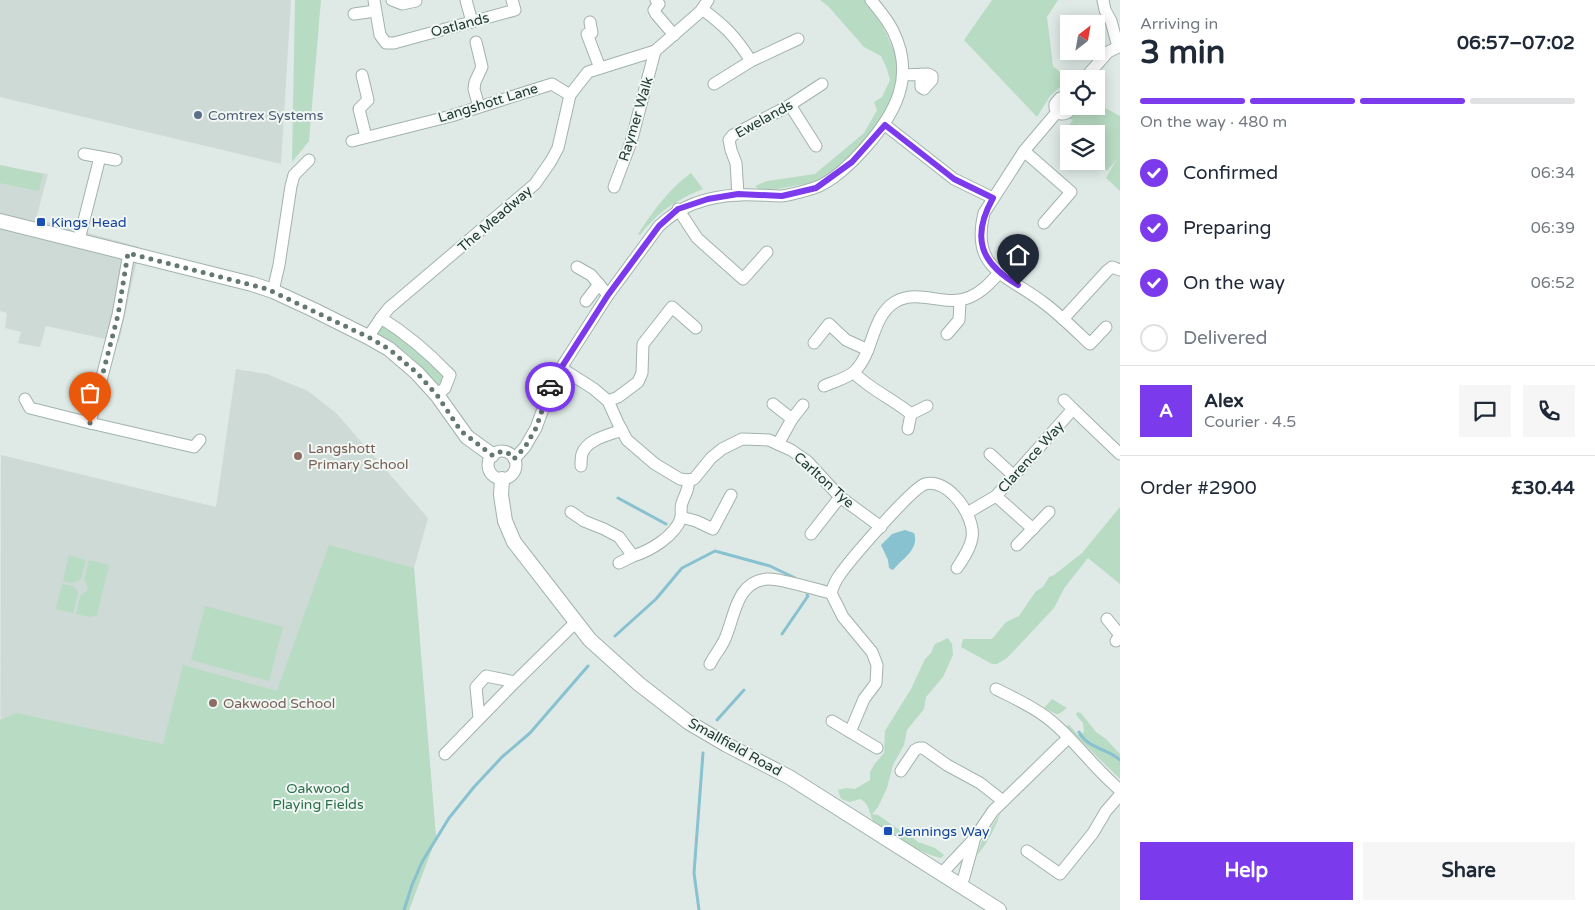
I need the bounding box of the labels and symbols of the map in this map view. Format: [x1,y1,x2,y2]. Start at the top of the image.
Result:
street label: Oatlands [429,9,491,41]
north arrow [1060,15,1105,60]
street label: Raymer Walk [615,74,657,163]
street label: Langshott Lane [436,80,540,126]
street label: Ewelands [732,96,796,142]
place label: Comtrex Systems [208,107,324,124]
marker: Comtrex Systems [192,109,204,121]
street label: The Meadway [454,182,536,256]
place label: Kings Head [51,214,127,231]
marker: Kings Head [35,216,47,228]
pin [997,234,1039,285]
courier [525,362,575,412]
pin [69,372,111,423]
street label: Clarence Way [994,417,1068,496]
place label: Langshott Primary School [308,440,409,473]
street label: Carlton Tye [790,449,858,512]
marker: Langshott Primary School [292,450,304,462]
place label: Oakwood School [223,695,335,712]
marker: Oakwood School [207,697,219,709]
street label: Smallfield Road [685,714,785,780]
park label: Oakwood Playing Fields [272,780,364,813]
place label: Jennings Way [898,823,990,840]
marker: Jennings Way [882,825,894,837]

